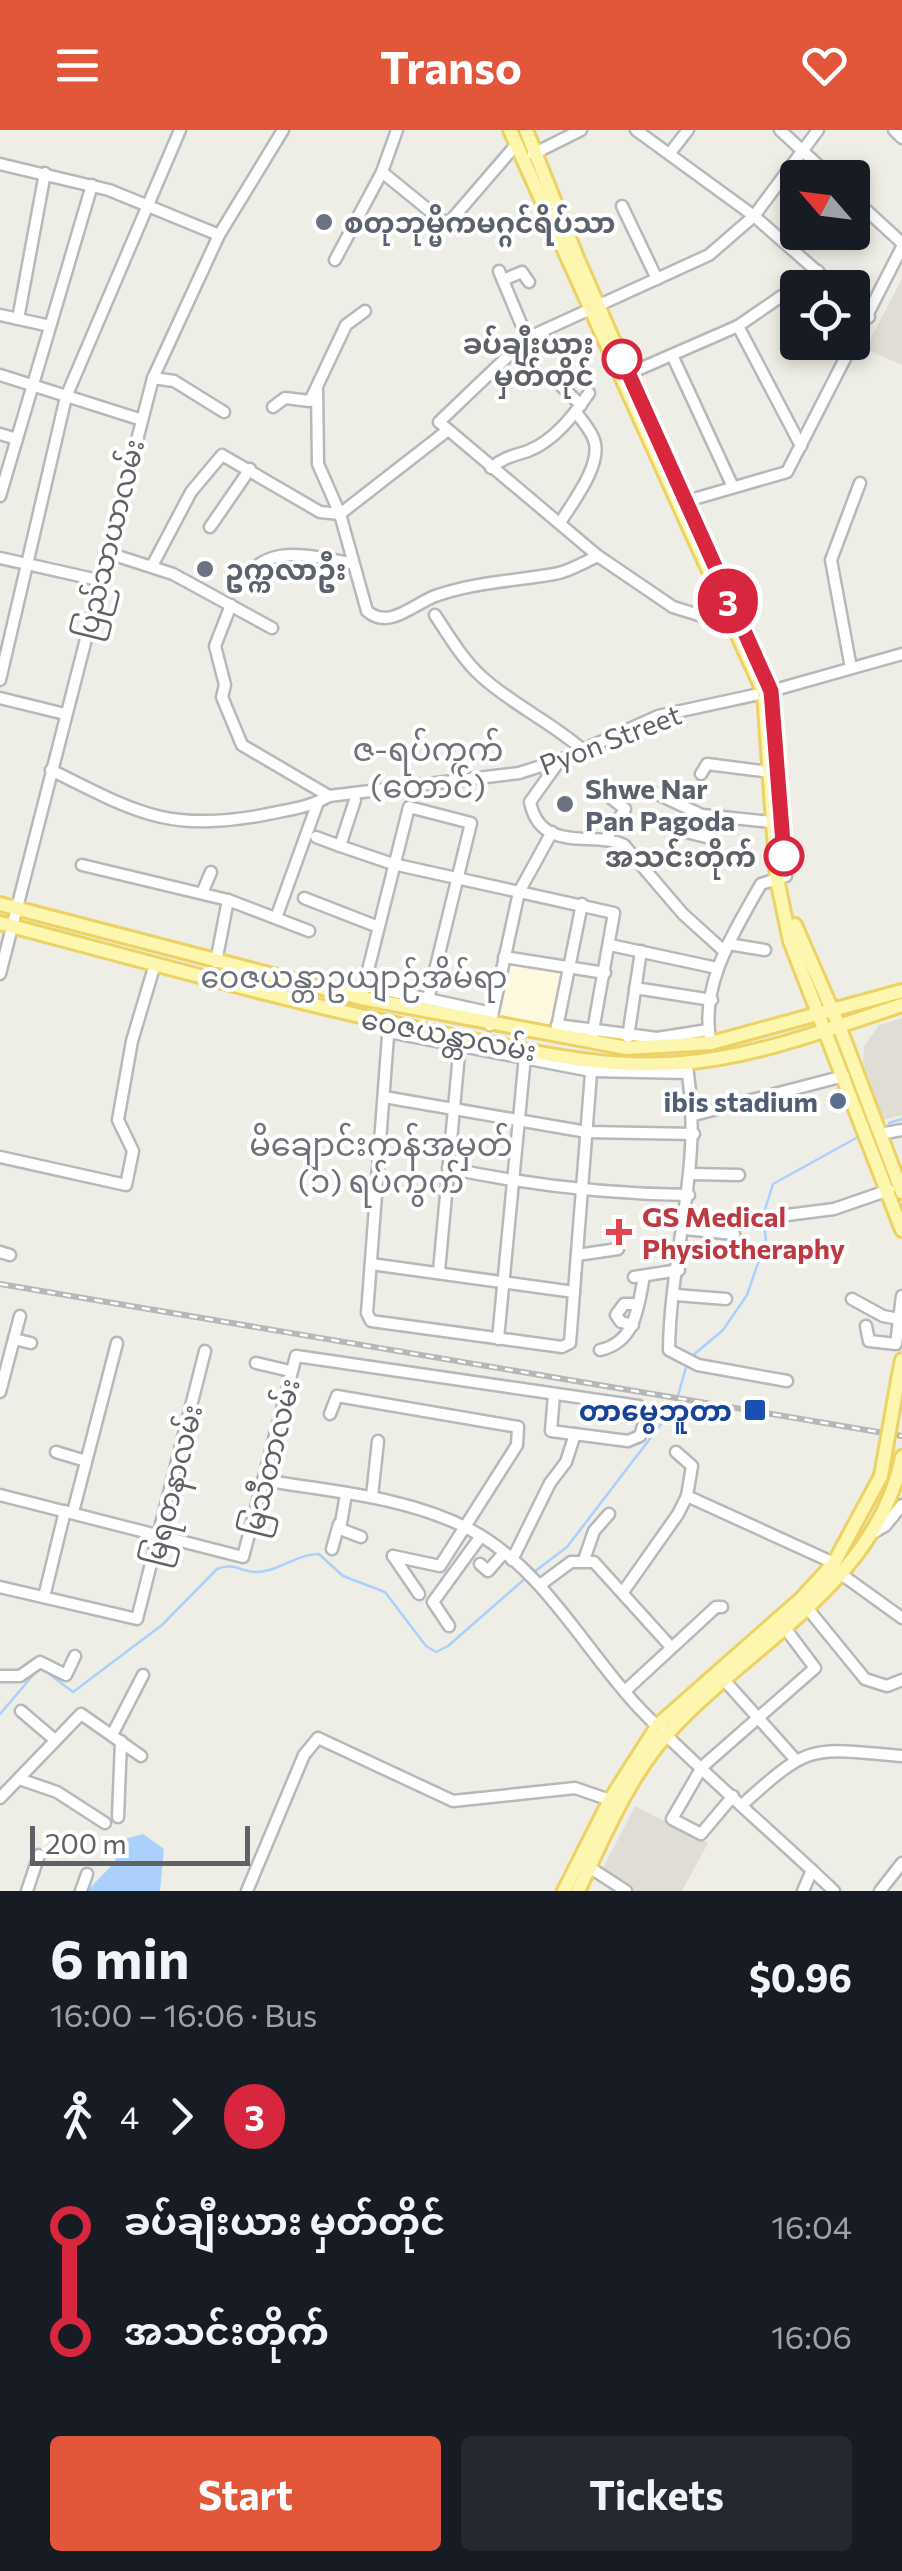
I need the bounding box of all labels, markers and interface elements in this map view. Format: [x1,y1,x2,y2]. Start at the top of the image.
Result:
icon: menu [50,38,105,93]
text: Transo [380,38,522,93]
icon: heart [797,38,852,93]
north arrow [780,160,870,250]
map controls [780,160,870,360]
place label: စတုဘုမ္မိကမဂ္ဂင်ရိပ်သာ [344,204,615,248]
marker: စတုဘုမ္မိကမဂ္ဂင်ရိပ်သာ [313,211,335,233]
button: locate [780,270,870,360]
place label: ခပ်ချီးယား မှတ်တိုင် [463,325,594,399]
marker: ခပ်ချီးယား မှတ်တိုင် [603,340,641,378]
street label: ပြည်သာယာလမ်း [68,435,157,644]
place label: ဥက္ကလာဦး [225,551,346,593]
marker: ဥက္ကလာဦး [194,558,216,580]
line badge: 3 [696,568,760,634]
text: 3 [718,580,738,623]
street label: Pyon Street [534,696,686,782]
district label: ဇ-ရပ်ကွက် (တောင်) [352,727,504,805]
place label: Shwe Nar Pan Pagoda [585,771,735,837]
marker: Shwe Nar Pan Pagoda [554,793,576,815]
marker: အသင်းတိုက် [765,837,803,875]
place label: အသင်းတိုက် [605,838,756,880]
district label: ဝေဇယန္တာဥယျာဉ်အိမ်ရာ [200,956,508,1003]
street label: ဝေဇယန္တာလမ်း [357,1000,539,1074]
place label: ibis stadium [663,1084,818,1118]
marker: ibis stadium [827,1090,849,1112]
district label: မိချောင်းကန်အမှတ် (၁) ရပ်ကွက် [249,1122,513,1208]
place label: GS Medical Physiotheraphy [642,1199,845,1265]
marker: GS Medical Physiotheraphy [606,1219,632,1245]
street label: မြသီတာလမ်း [234,1375,313,1541]
place label: တာမွေဘူတာ [579,1393,732,1434]
marker: တာမွေဘူတာ [742,1397,768,1423]
street label: မြရတနာလမ်း [136,1401,215,1571]
scale bar [30,1821,250,1866]
text: 200 m [45,1826,127,1860]
text: 6 min [50,1923,190,1990]
text: $0.96 [749,1953,852,2000]
text: 16:00 – 16:06 · Bus [50,1994,317,2034]
icon: walk [50,2089,105,2144]
icon: forward [154,2089,209,2144]
text: 3 [244,2095,265,2138]
text: 4 [120,2096,139,2136]
text: ခပ်ချီးယား မှတ်တိုင် [124,2196,445,2243]
text: 16:04 [771,2206,852,2246]
text: အသင်းတိုက် [124,2306,329,2353]
text: 16:06 [771,2316,852,2356]
button: Start [50,2436,441,2551]
button: Tickets [461,2436,852,2551]

